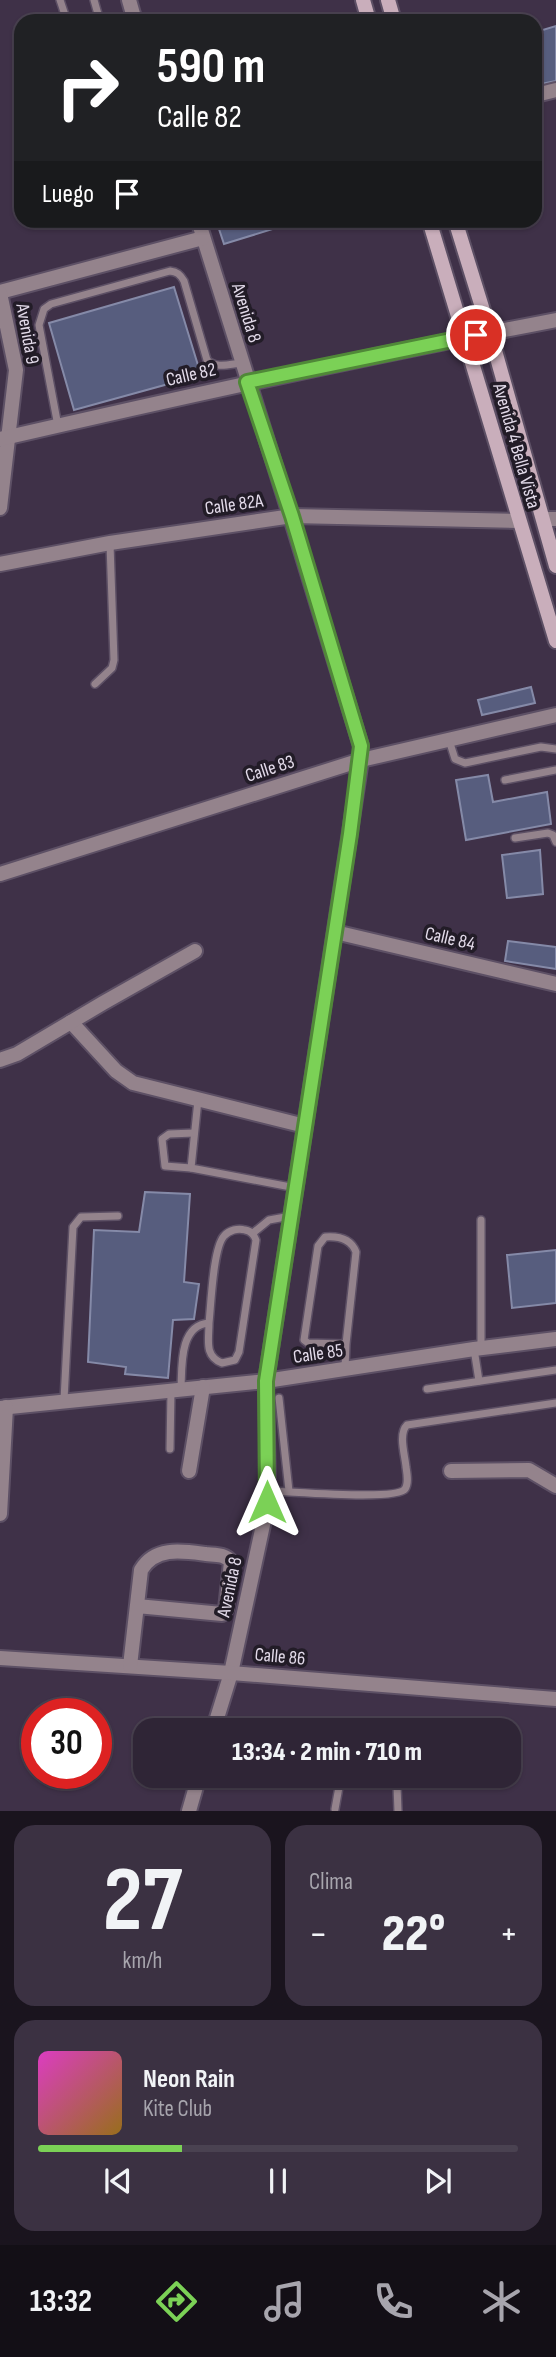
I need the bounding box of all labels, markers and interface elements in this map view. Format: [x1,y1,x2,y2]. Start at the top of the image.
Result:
text: 590 m [157,38,265,97]
icon: right [42,42,133,133]
text: Calle 82 [157,98,242,137]
icon: arrive [108,175,146,213]
text: Luego [42,179,94,210]
street label: Avenida 8 [226,280,266,346]
street label: Avenida 9 [10,301,44,366]
pin [446,305,506,365]
icon: arrive [457,316,495,354]
street label: Calle 82 [164,358,218,392]
street label: Avenida 4 Bella Vista [487,380,545,511]
street label: Calle 82A [203,489,265,520]
street label: Calle 83 [243,750,297,788]
street label: Calle 84 [423,922,477,956]
street label: Calle 85 [292,1339,344,1369]
position arrow [230,1465,304,1539]
street label: Avenida 8 [212,1555,248,1620]
street label: Calle 86 [254,1643,306,1671]
speed limit sign: 30 [21,1698,112,1789]
text: 13:34 · 2 min · 710 m [232,1737,422,1768]
text: 27 [103,1847,182,1956]
text: Clima [309,1868,353,1896]
text: 22° [382,1903,445,1966]
text: − [309,1912,328,1957]
text: + [499,1912,518,1957]
text: km/h [123,1947,162,1975]
text: Neon Rain [143,2064,235,2095]
text: Kite Club [143,2095,212,2123]
icon: previous [99,2162,137,2200]
icon: pause [259,2162,297,2200]
icon: next [419,2162,457,2200]
icon: directions [152,2277,201,2326]
icon: music [260,2277,309,2326]
icon: phone [369,2277,418,2326]
icon: climate [477,2277,526,2326]
text: 13:32 [30,2282,92,2321]

